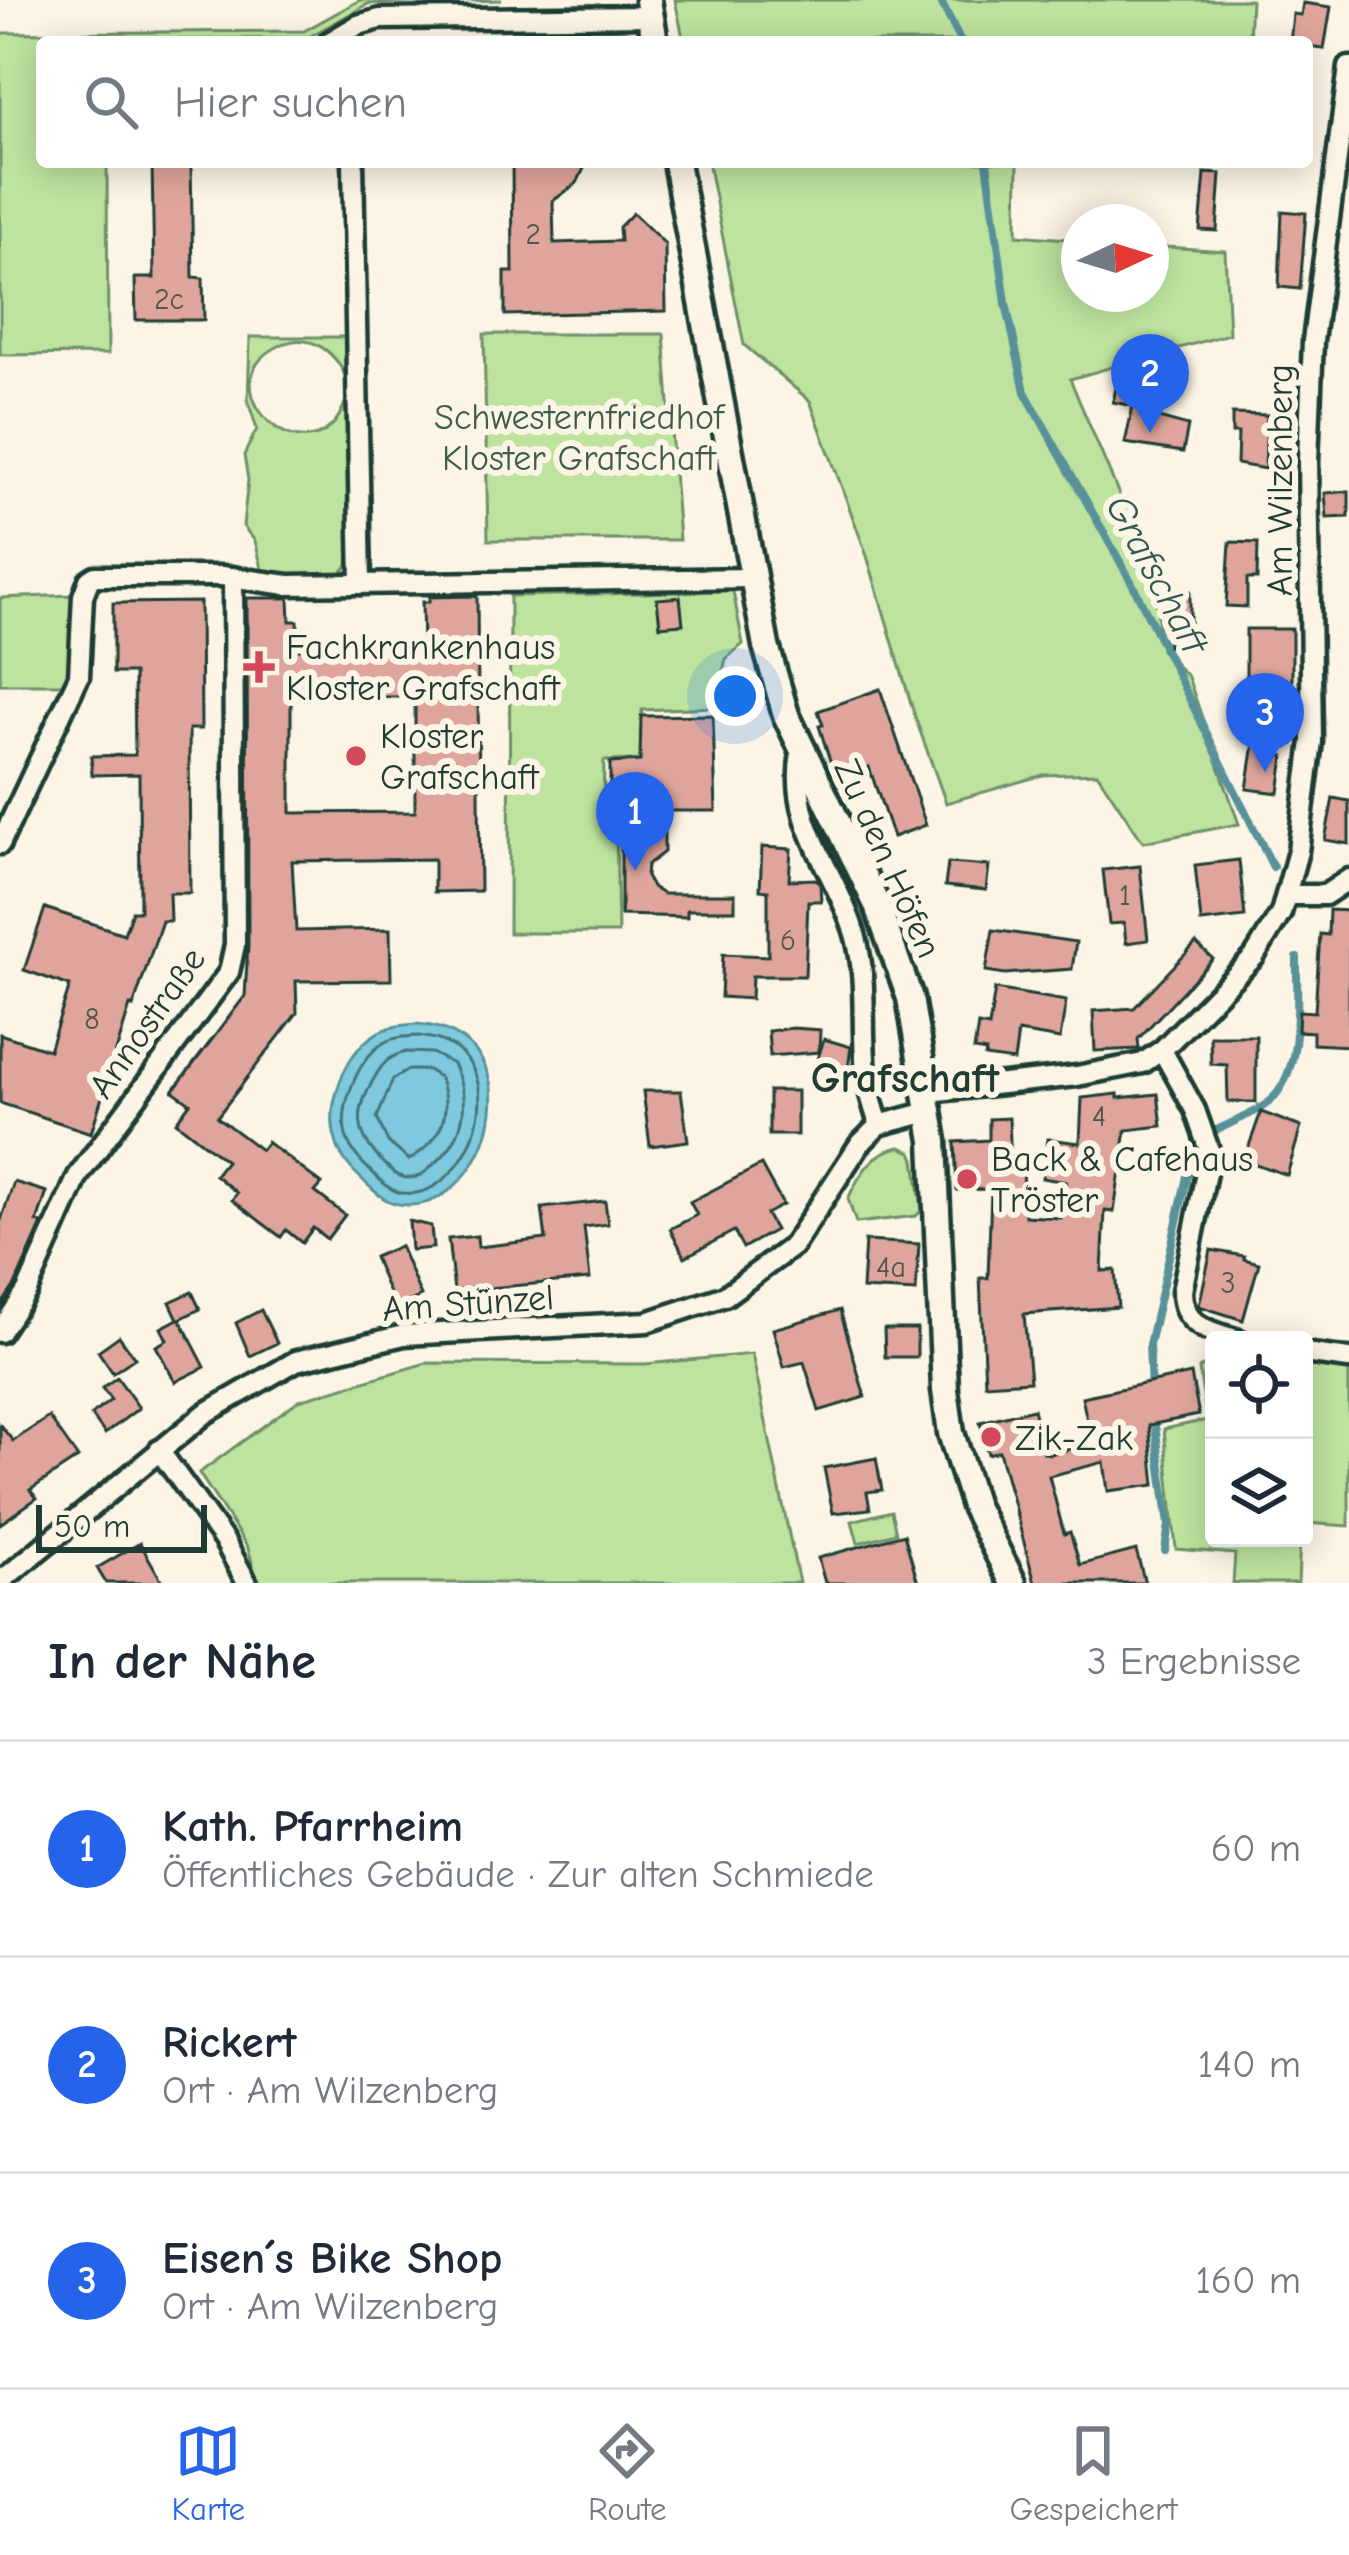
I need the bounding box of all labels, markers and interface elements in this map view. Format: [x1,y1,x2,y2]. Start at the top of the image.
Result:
search box [36,36,1313,168]
icon: search [78,69,144,135]
text: Hier suchen [174,76,407,128]
north arrow [1061,204,1169,312]
house number: 2 [525,217,541,252]
house number: 2c [154,282,184,317]
pin: 2 [1111,334,1189,433]
street label: Am Wilzenberg [1260,364,1301,596]
park label: Schwesternfriedhof Kloster Grafschaft [434,397,726,479]
water label: Grafschaft [1096,488,1219,664]
place label: Fachkrankenhaus Kloster Grafschaft [286,627,562,709]
marker: Fachkrankenhaus Kloster Grafschaft [243,651,275,683]
your location [705,666,765,726]
pin: 3 [1226,673,1304,772]
place label: Kloster Grafschaft [380,716,540,798]
marker: Kloster Grafschaft [343,743,369,769]
street label: Zu den Höfen [826,753,950,964]
pin: 1 [596,772,674,871]
house number: 1 [1119,878,1131,913]
house number: 6 [780,923,796,958]
street label: Annostraße [81,940,214,1106]
house number: 8 [84,1002,100,1037]
district label: Grafschaft [811,1054,1000,1103]
house number: 4 [1092,1099,1106,1134]
place label: Back & Cafehaus Tröster [991,1139,1253,1221]
marker: Back & Cafehaus Tröster [954,1166,980,1192]
house number: 4a [876,1250,906,1285]
house number: 3 [1220,1266,1236,1301]
street label: Am Stünzel [381,1277,555,1330]
map controls [1205,1331,1313,1547]
button: locate [1205,1331,1313,1439]
place label: Zik-Zak [1015,1418,1134,1459]
marker: Zik-Zak [978,1424,1004,1450]
button: layers [1205,1439,1313,1547]
scale bar [36,1499,207,1552]
text: 50 m [54,1507,130,1545]
text: In der Nähe [48,1632,316,1691]
text: 3 Ergebnisse [1087,1639,1301,1684]
text: Kath. Pfarrheim [162,1800,463,1852]
text: 1 [79,1826,95,1871]
text: 60 m [1211,1826,1301,1871]
text: Öffentliches Gebäude · Zur alten Schmiede [162,1852,874,1897]
text: Rickert [162,2016,297,2068]
text: 2 [77,2042,97,2087]
text: 140 m [1198,2042,1301,2087]
text: Ort · Am Wilzenberg [162,2068,498,2113]
text: Eisen´s Bike Shop [162,2232,502,2284]
text: 3 [77,2258,97,2303]
text: 160 m [1195,2258,1301,2303]
text: Ort · Am Wilzenberg [162,2284,498,2329]
tab: Karte [171,2418,245,2528]
tab: Route [588,2418,667,2528]
tab: Gespeichert [1009,2418,1178,2528]

